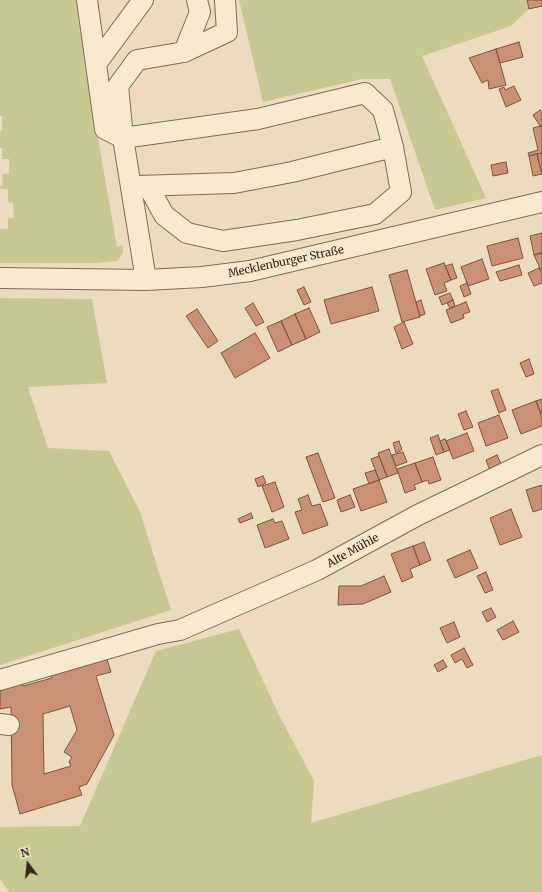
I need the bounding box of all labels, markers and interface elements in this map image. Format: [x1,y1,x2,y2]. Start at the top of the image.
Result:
street label: Mecklenburger Straße [227,243,345,281]
street label: Alte Mühle [325,531,381,571]
north arrow [8,844,48,884]
text: N [19,845,31,860]

